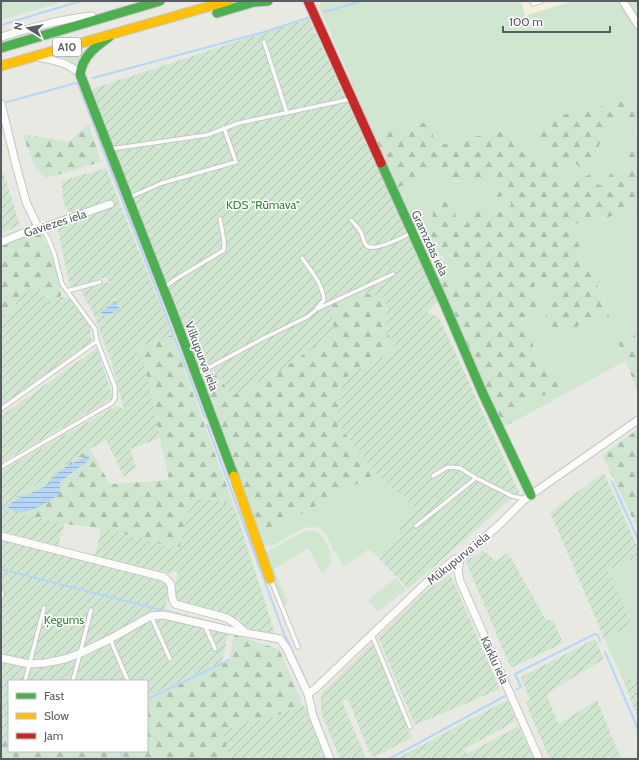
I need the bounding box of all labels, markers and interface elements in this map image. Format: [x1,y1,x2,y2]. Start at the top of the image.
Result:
north arrow [8,8,48,48]
scale bar [503,8,610,34]
text: 100 m [509,14,543,29]
text: N [11,21,26,31]
road number: A10 [53,38,81,56]
park label: KDS "Rūmava" [226,197,300,212]
street label: Gaviezes iela [22,206,88,240]
street label: Gramzdas iela [408,208,452,279]
street label: Vilkupurva iela [182,319,222,393]
street label: Mūkupurva iela [424,528,492,588]
park label: Ķegums [44,612,84,628]
street label: Kārklu iela [477,634,513,686]
legend [8,680,148,752]
text: Fast [44,688,64,703]
text: Slow [44,708,69,723]
text: Jam [43,728,63,743]

